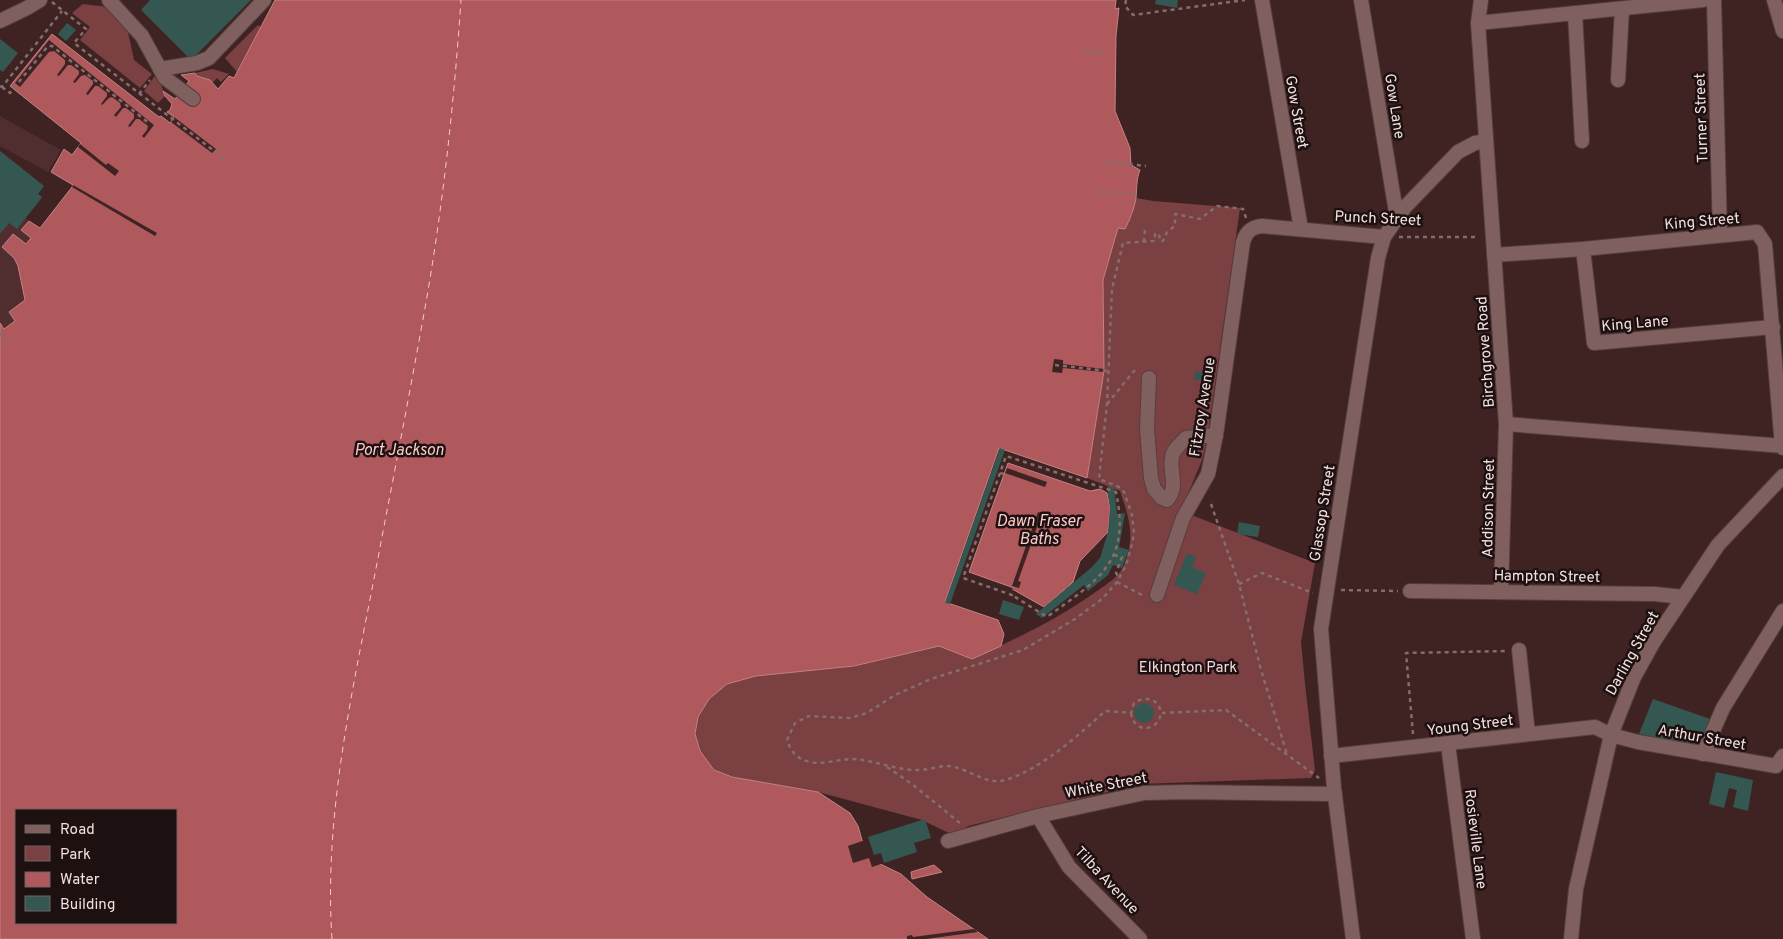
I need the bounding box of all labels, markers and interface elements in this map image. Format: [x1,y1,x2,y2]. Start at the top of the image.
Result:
street label: Gow Lane [1379,72,1408,140]
street label: Turner Street [1691,73,1714,163]
street label: Gow Street [1280,74,1311,150]
street label: Punch Street [1334,208,1422,231]
street label: King Street [1664,210,1741,235]
street label: Birchgrove Road [1473,296,1500,408]
street label: King Lane [1601,312,1670,337]
street label: Fitzroy Avenue [1186,356,1221,458]
water label: Port Jackson [354,441,444,461]
street label: Addison Street [1479,458,1500,558]
street label: Glassop Street [1306,464,1341,563]
water label: Dawn Fraser Baths [997,512,1083,550]
street label: Hampton Street [1494,567,1600,588]
street label: Darling Street [1602,608,1664,699]
park label: Elkington Park [1139,659,1237,678]
street label: Young Street [1426,712,1515,741]
street label: Arthur Street [1656,721,1747,756]
street label: White Street [1064,769,1149,804]
street label: Rosieville Lane [1459,788,1490,890]
legend [15,809,178,924]
text: Road [60,821,95,840]
street label: Tilba Avenue [1070,843,1142,919]
text: Park [60,846,91,865]
text: Water [60,871,100,890]
text: Building [60,896,115,915]

